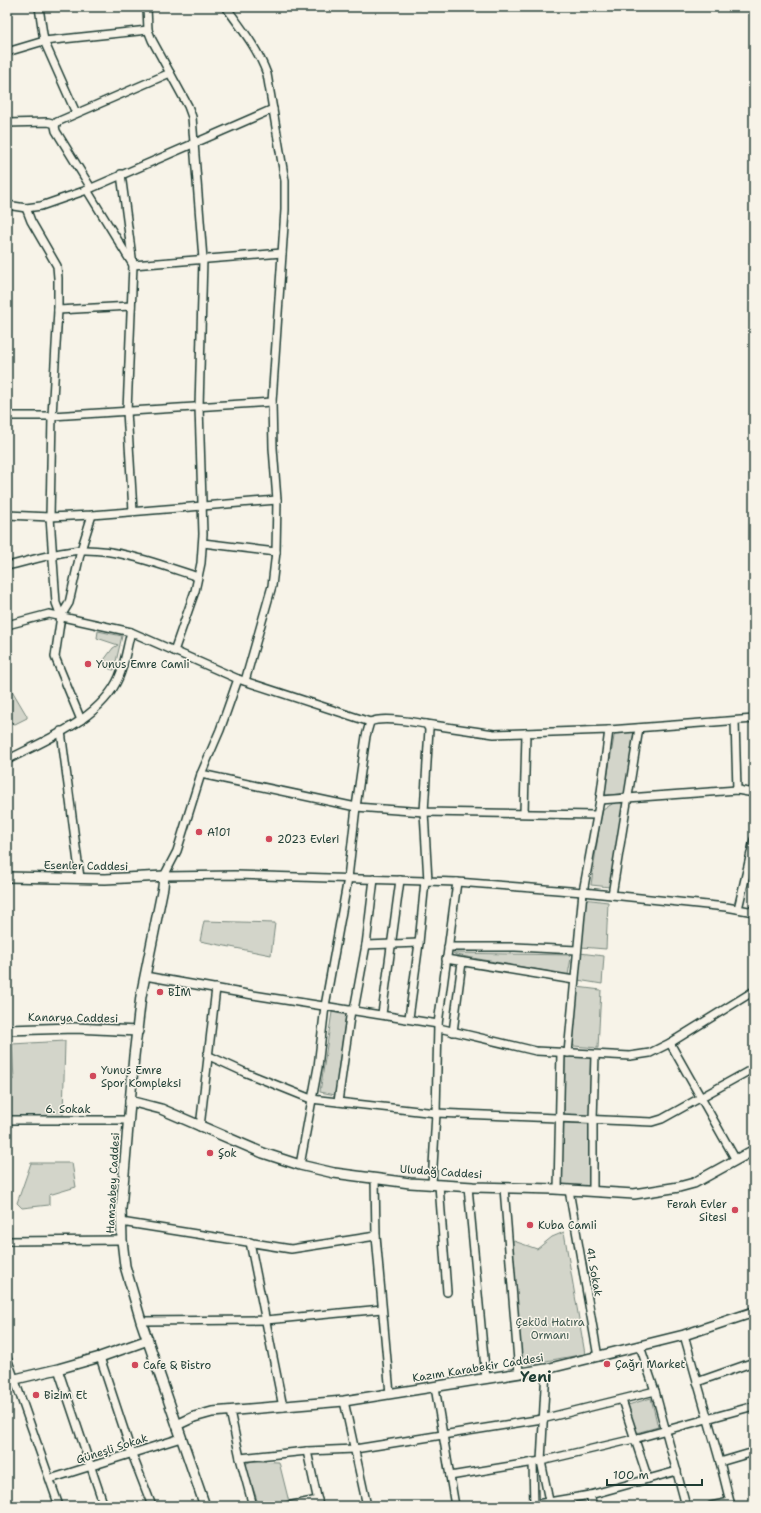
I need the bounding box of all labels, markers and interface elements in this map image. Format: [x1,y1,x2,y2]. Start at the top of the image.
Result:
place label: Yunus Emre Camii [96,657,190,672]
marker: Yunus Emre Camii [83,659,93,669]
place label: A101 [207,825,231,840]
marker: A101 [194,827,204,837]
place label: 2023 Evleri [277,832,339,847]
marker: 2023 Evleri [264,834,274,844]
street label: Esenler Caddesi [44,858,128,874]
place label: BİM [168,985,192,1000]
marker: BİM [155,987,165,997]
street label: Kanarya Caddesi [28,1010,118,1026]
place label: Yunus Emre Spor Kompleksi [101,1063,181,1091]
marker: Yunus Emre Spor Kompleksi [88,1071,98,1081]
street label: 6. Sokak [45,1102,91,1117]
street label: Hamzabey Caddesi [103,1132,123,1234]
place label: Şok [218,1146,237,1161]
marker: Şok [205,1148,215,1158]
street label: Uludağ Caddesi [399,1162,483,1182]
place label: Ferah Evler Sitesi [667,1197,727,1225]
marker: Ferah Evler Sitesi [730,1205,740,1215]
place label: Kuba Camii [538,1218,597,1233]
marker: Kuba Camii [525,1220,535,1230]
street label: 41. Sokak [582,1246,606,1298]
park label: Çeküd Hatıra Ormanı [515,1315,585,1343]
street label: Kazım Karabekir Caddesi [411,1350,545,1386]
place label: Çağrı Market [615,1357,686,1372]
place label: Cafe & Bistro [143,1358,211,1373]
marker: Çağrı Market [602,1359,612,1369]
marker: Cafe & Bistro [130,1360,140,1370]
district label: Yeni [520,1367,552,1387]
place label: Bizim Et [44,1388,87,1403]
marker: Bizim Et [31,1390,41,1400]
street label: Güneşli Sokak [74,1430,150,1468]
scale bar [607,1461,702,1487]
text: 100 m [613,1467,649,1483]

